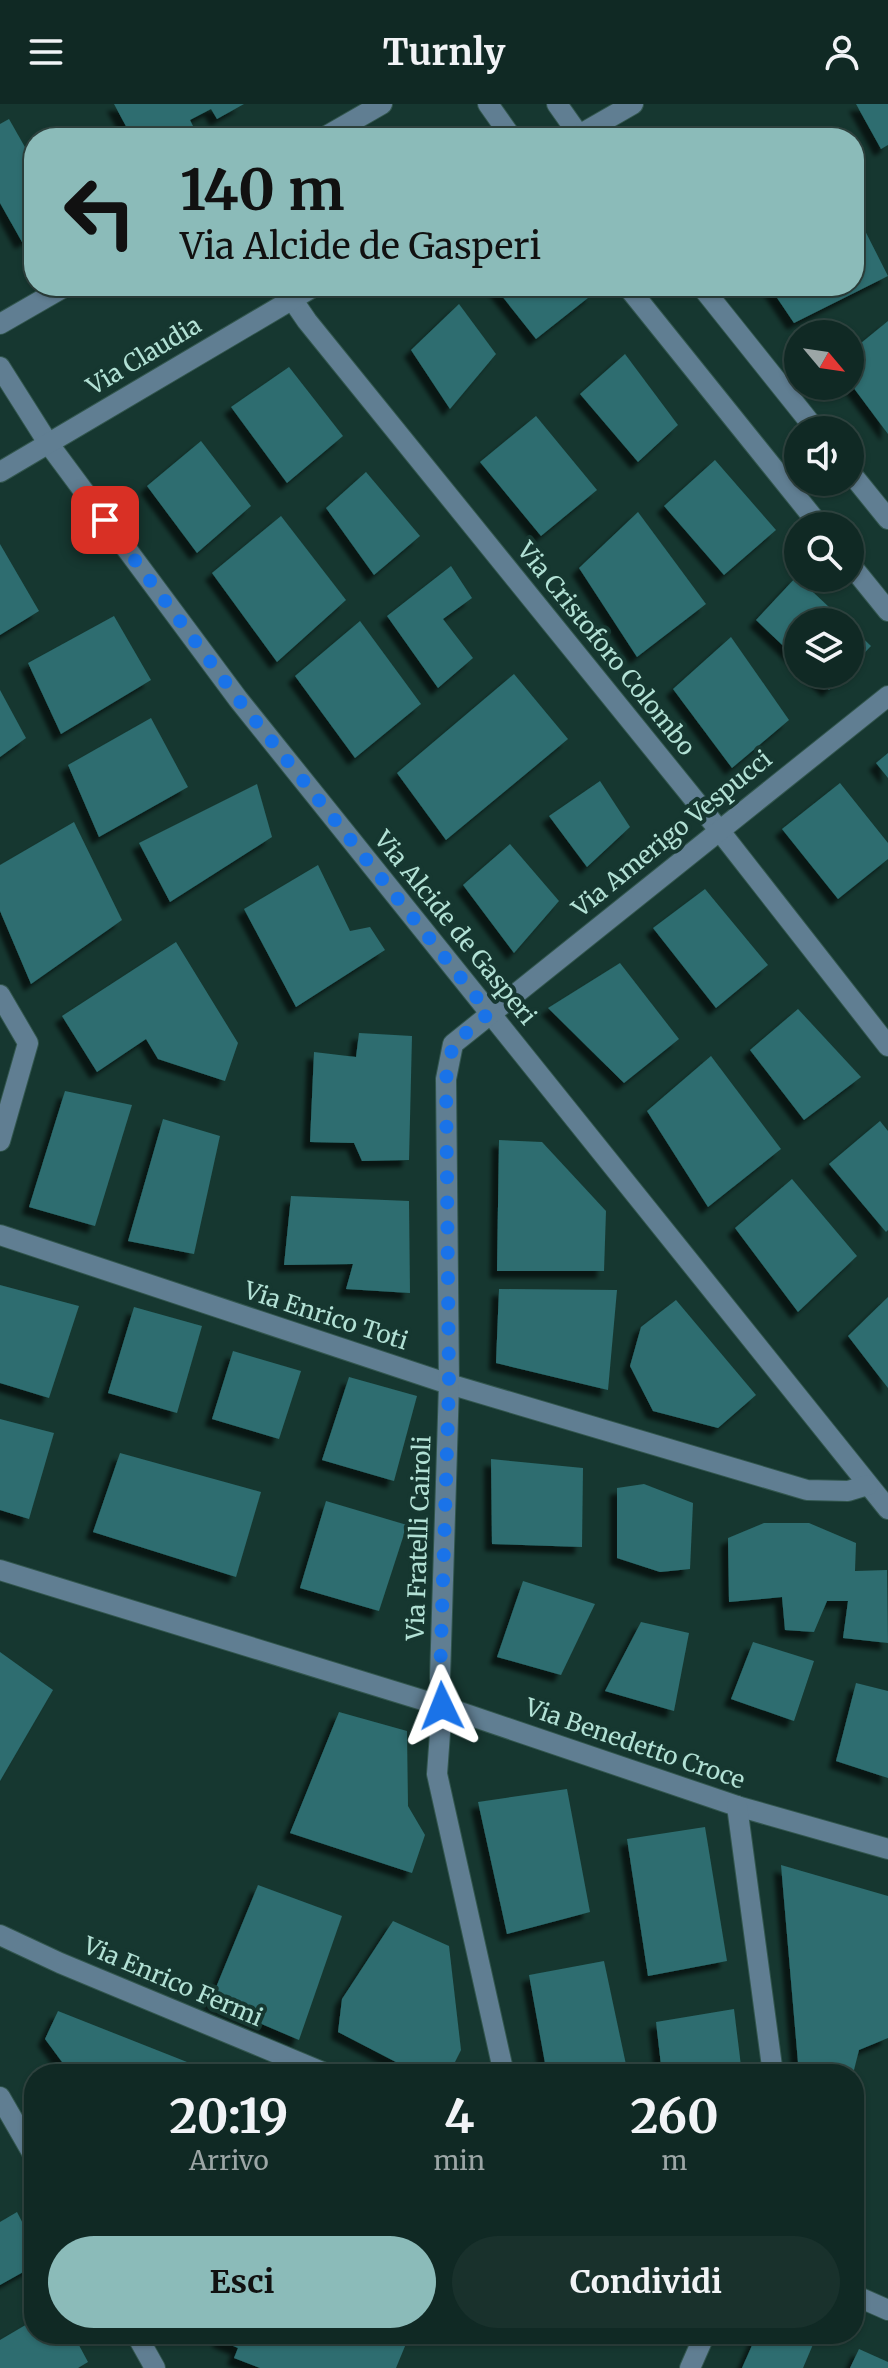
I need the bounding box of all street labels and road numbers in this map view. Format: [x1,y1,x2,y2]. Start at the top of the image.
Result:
street label: Via Claudia [80,309,207,402]
street label: Via Cristoforo Colombo [510,535,702,762]
street label: Via Amerigo Vespucci [565,743,778,924]
street label: Via Alcide de Gasperi [367,824,543,1031]
street label: Via Enrico Toti [239,1274,412,1357]
street label: Via Fratelli Cairoli [399,1435,438,1642]
street label: Via Benedetto Croce [520,1691,749,1796]
street label: Via Enrico Fermi [78,1929,268,2033]

